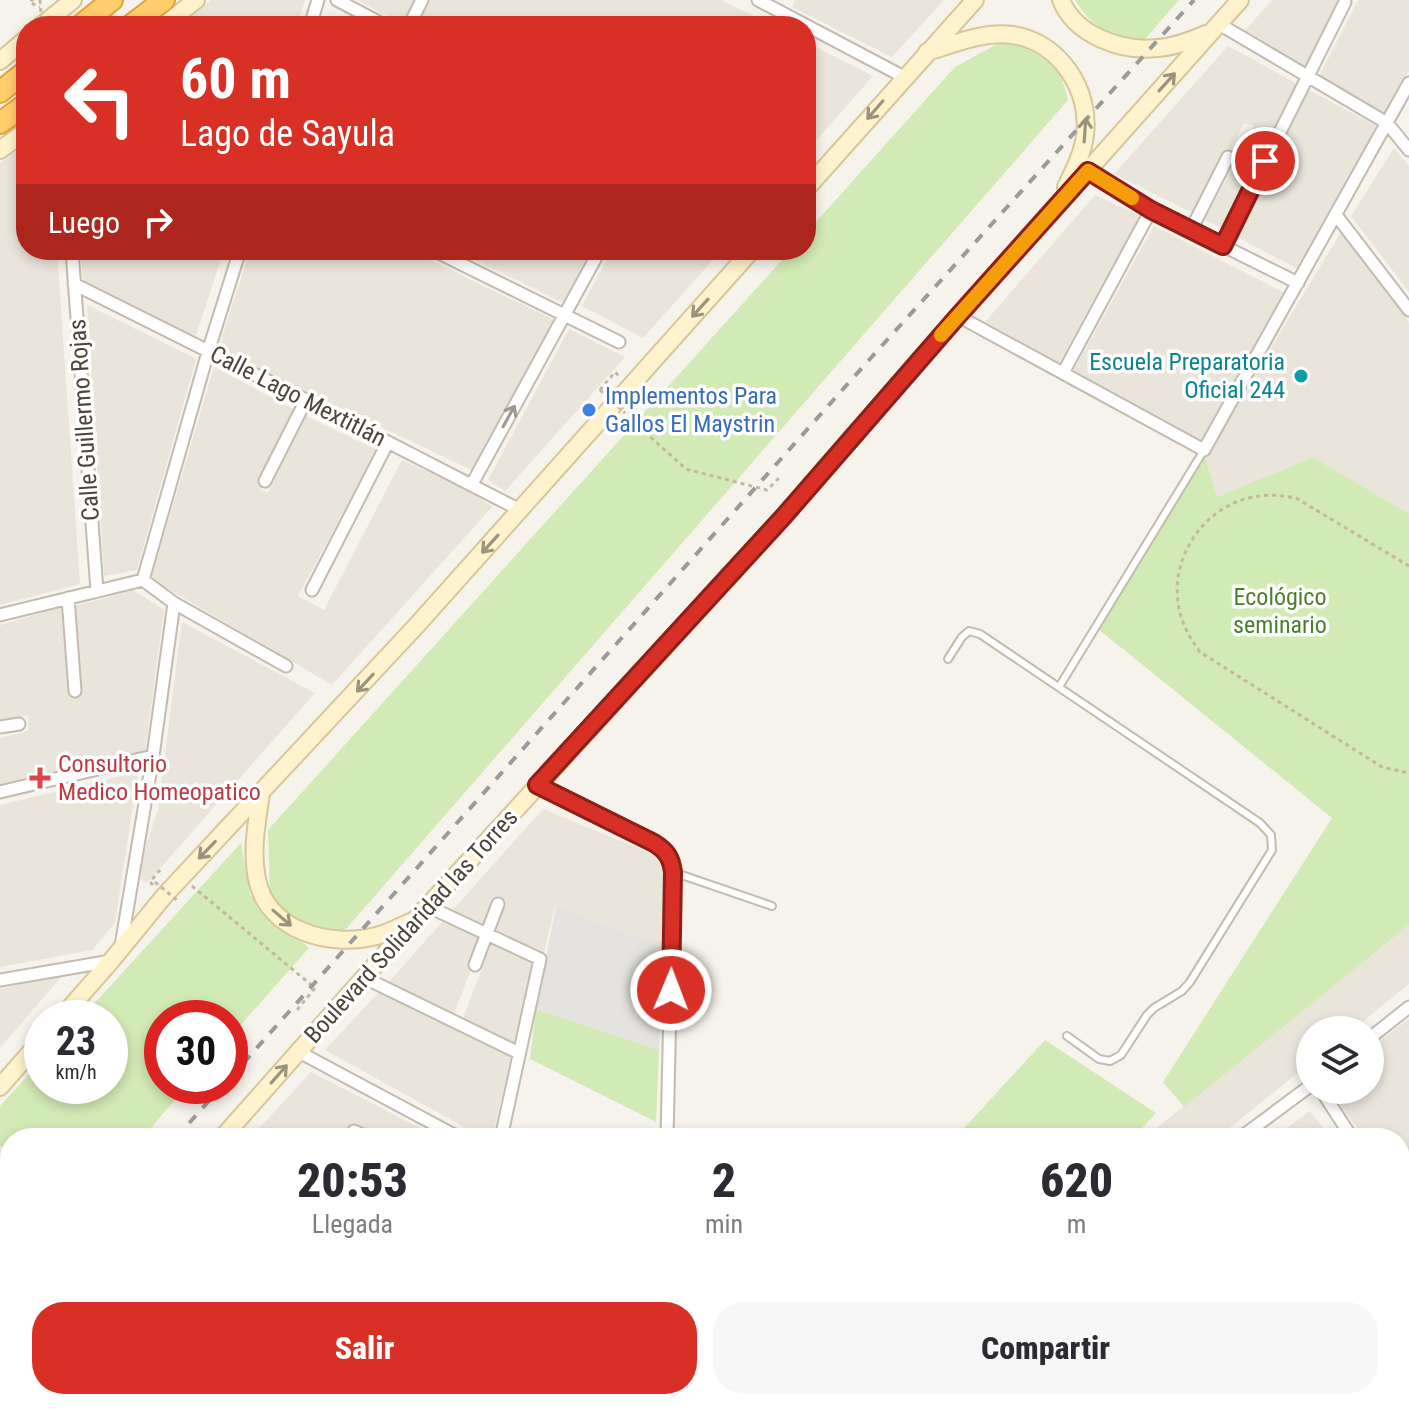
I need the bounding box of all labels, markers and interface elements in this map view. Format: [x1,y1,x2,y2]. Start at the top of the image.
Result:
text: 60 m [180,46,291,112]
icon: left [48,48,152,152]
one-way arrow [1157,73,1175,93]
one-way arrow [866,100,884,120]
text: Lago de Sayula [180,113,395,155]
one-way arrow [1078,117,1093,144]
pin [1231,127,1299,195]
icon: arrive [1243,139,1287,183]
icon: right [136,200,180,244]
text: Luego [48,205,120,240]
one-way arrow [691,298,709,318]
street label: Calle Guillermo Rojas [63,318,105,522]
street label: Calle Lago Mextitlán [205,340,391,452]
place label: Escuela Preparatoria Oficial 244 [1089,348,1285,404]
marker: Escuela Preparatoria Oficial 244 [1292,367,1310,385]
place label: Implementos Para Gallos El Maystrin [605,382,777,438]
marker: Implementos Para Gallos El Maystrin [580,401,598,419]
one-way arrow [502,404,518,428]
one-way arrow [481,534,499,554]
park label: Ecológico seminario [1233,583,1327,639]
one-way arrow [356,672,374,692]
place label: Consultorio Medico Homeopatico [58,750,261,806]
marker: Consultorio Medico Homeopatico [29,767,51,789]
street label: Boulevard Solidaridad las Torres [299,803,523,1049]
one-way arrow [198,840,217,860]
one-way arrow [272,909,292,927]
position arrow [629,948,713,1032]
speed limit sign: 30 [144,1000,248,1104]
map controls [1296,1016,1384,1104]
button: layers [1296,1016,1384,1104]
text: 23 [56,1018,96,1065]
text: km/h [55,1060,97,1084]
one-way arrow [270,1064,288,1084]
text: 20:53 [297,1152,408,1209]
text: 2 [712,1152,736,1209]
text: 620 [1040,1152,1113,1209]
text: Llegada [312,1209,393,1239]
text: min [705,1209,743,1239]
text: m [1067,1209,1086,1239]
button: Salir [32,1302,697,1394]
button: Compartir [713,1302,1378,1394]

